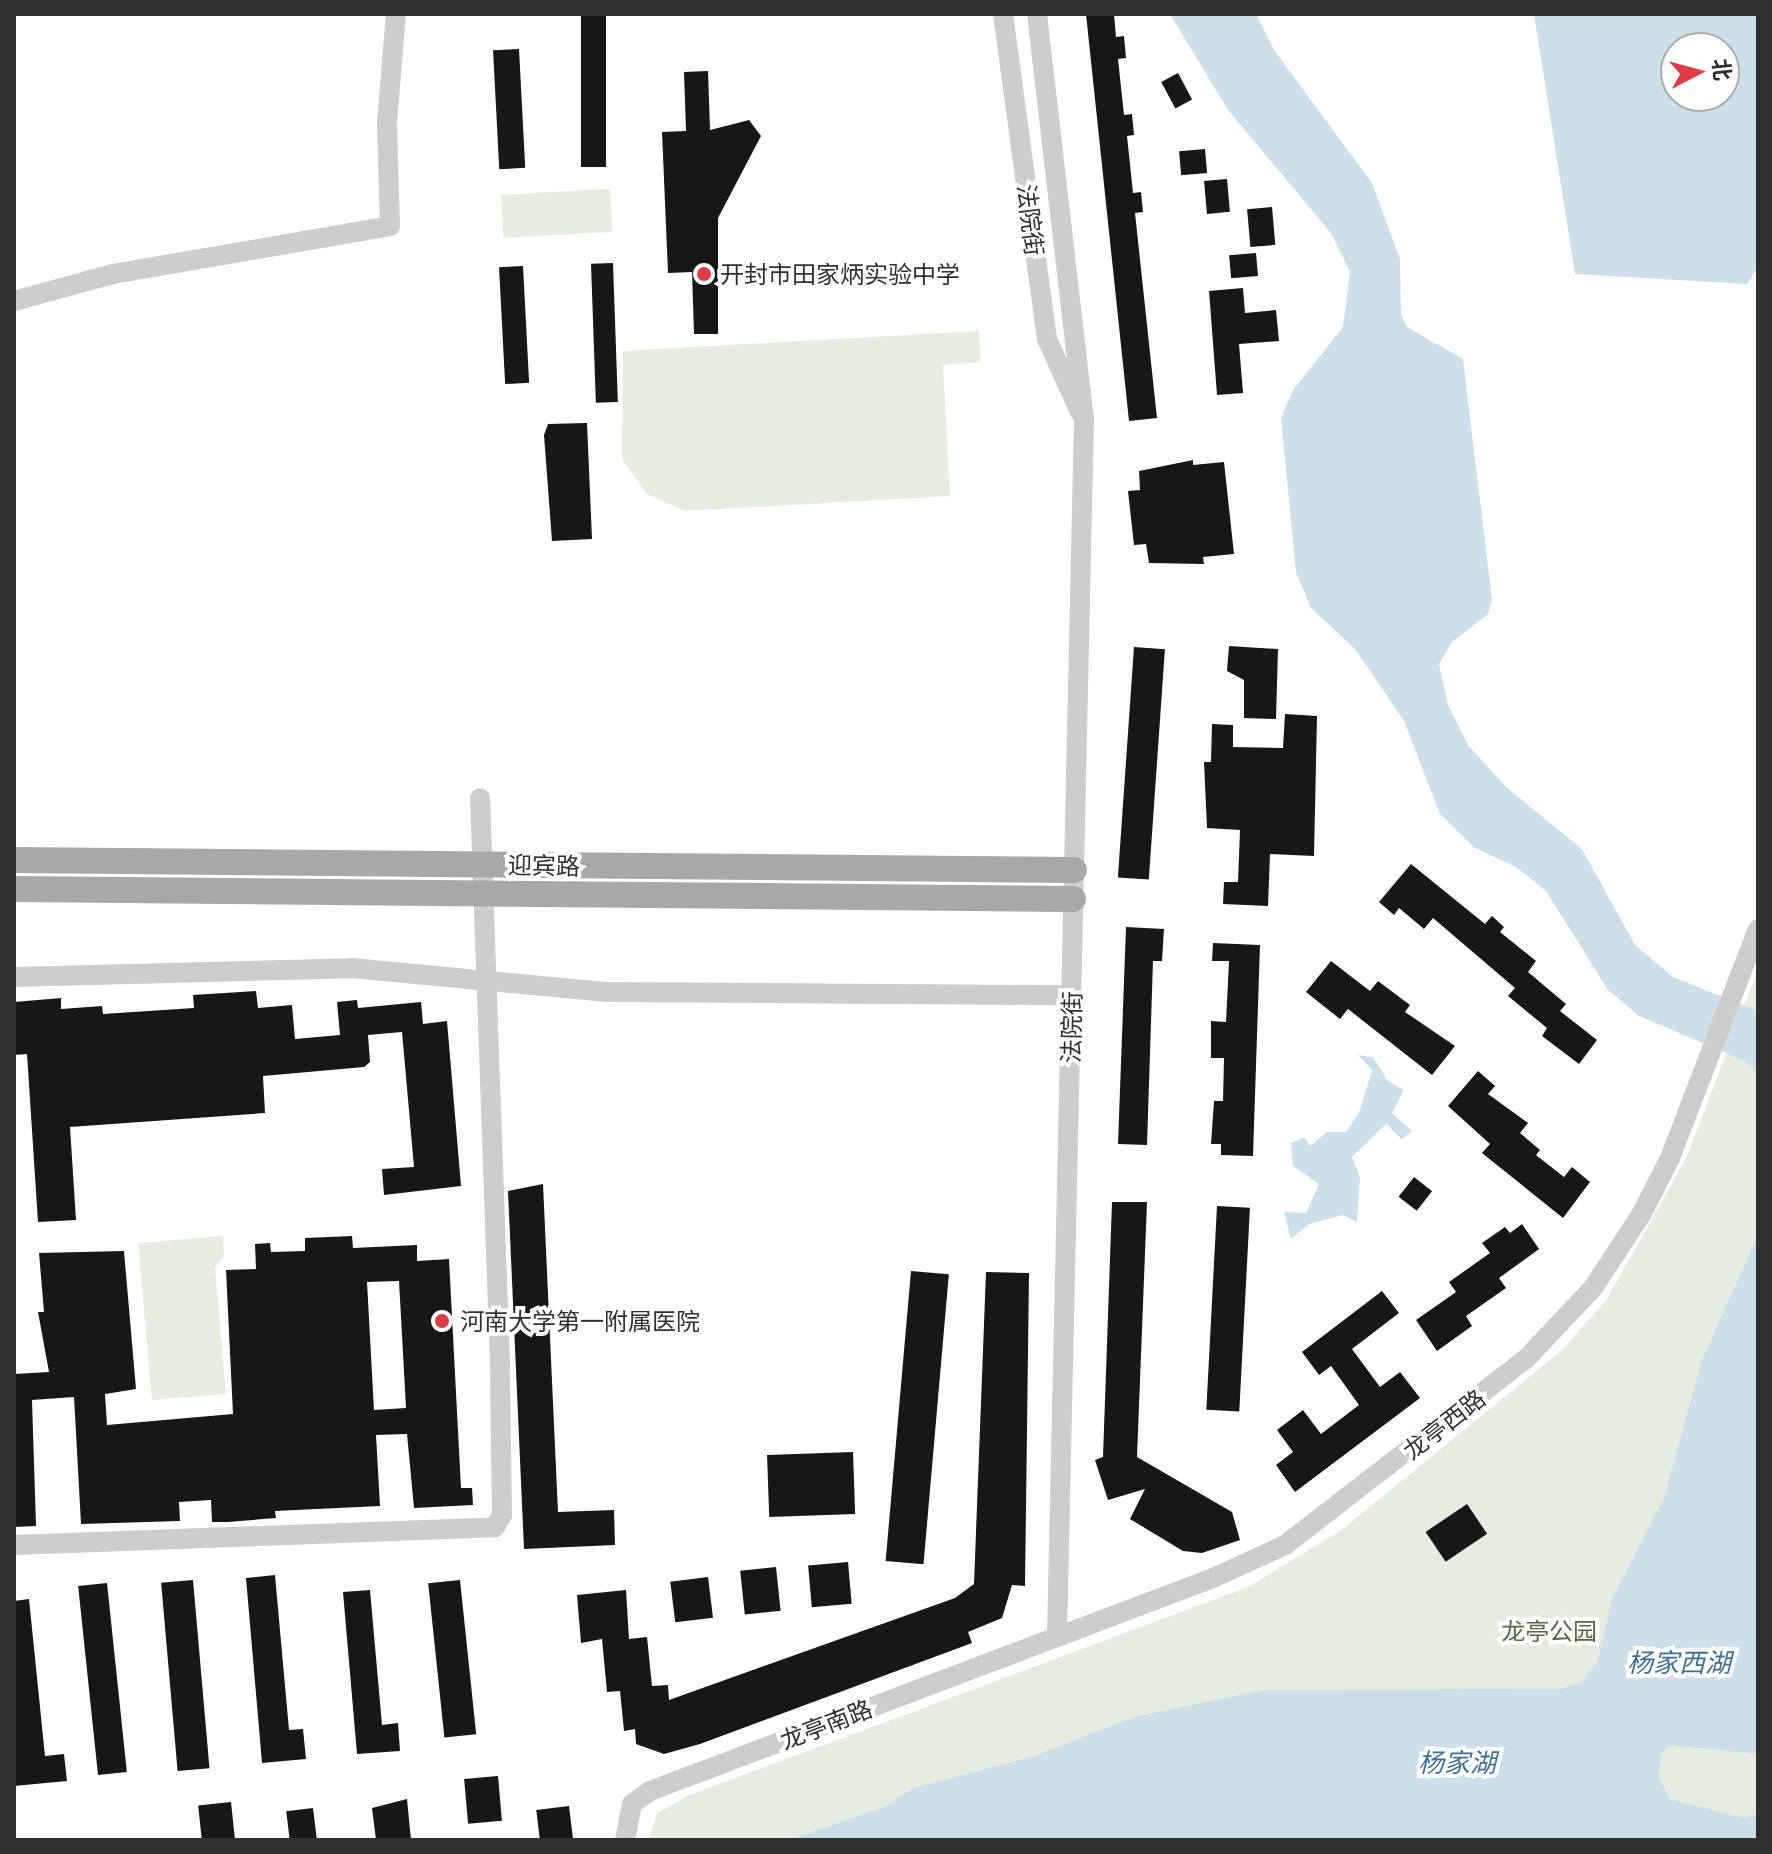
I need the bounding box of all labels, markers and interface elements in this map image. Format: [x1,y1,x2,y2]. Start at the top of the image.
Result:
north arrow [1660,32,1740,112]
text: 北 [1708,57,1737,82]
street label: 法院街 [1012,183,1050,257]
place label: 开封市田家炳实验中学 [720,260,960,288]
marker: 开封市田家炳实验中学 [695,265,713,283]
street label: 迎宾路 [508,850,580,880]
street label: 法院街 [1056,991,1086,1063]
place label: 河南大学第一附属医院 [460,1307,700,1335]
marker: 河南大学第一附属医院 [431,1310,453,1332]
street label: 龙亭西路 [1397,1383,1491,1465]
park label: 龙亭公园 [1501,1617,1597,1645]
water label: 杨家西湖 [1627,1647,1731,1679]
street label: 龙亭南路 [776,1693,876,1755]
water label: 杨家湖 [1418,1747,1496,1779]

